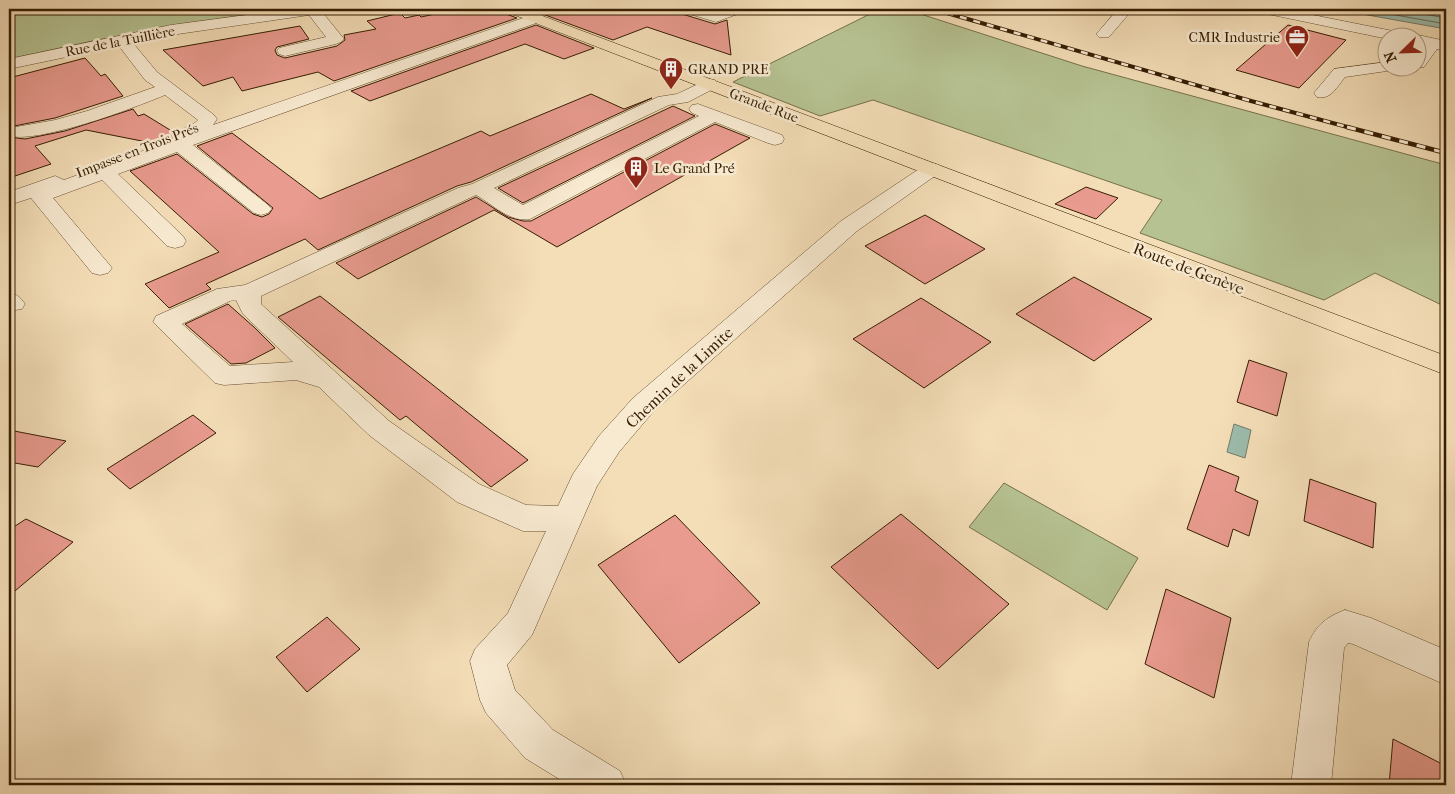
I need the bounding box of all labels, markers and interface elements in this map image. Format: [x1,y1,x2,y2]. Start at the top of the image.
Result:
street label: Rue de la Tuillière [64,23,176,60]
office icon: CMR Industrie [1284,24,1310,58]
north arrow [1378,28,1428,78]
place label: CMR Industrie [1189,29,1280,46]
text: N [1380,48,1400,65]
building icon: GRAND PRE [658,56,684,90]
place label: GRAND PRE [688,61,769,78]
street label: Grande Rue [727,85,801,126]
street label: Impasse en Trois Prés [74,119,201,182]
building icon: Le Grand Pré [623,155,649,189]
place label: Le Grand Pré [654,160,735,177]
street label: Route de Genève [1131,239,1247,298]
street label: Chemin de la Limite [622,323,737,432]

